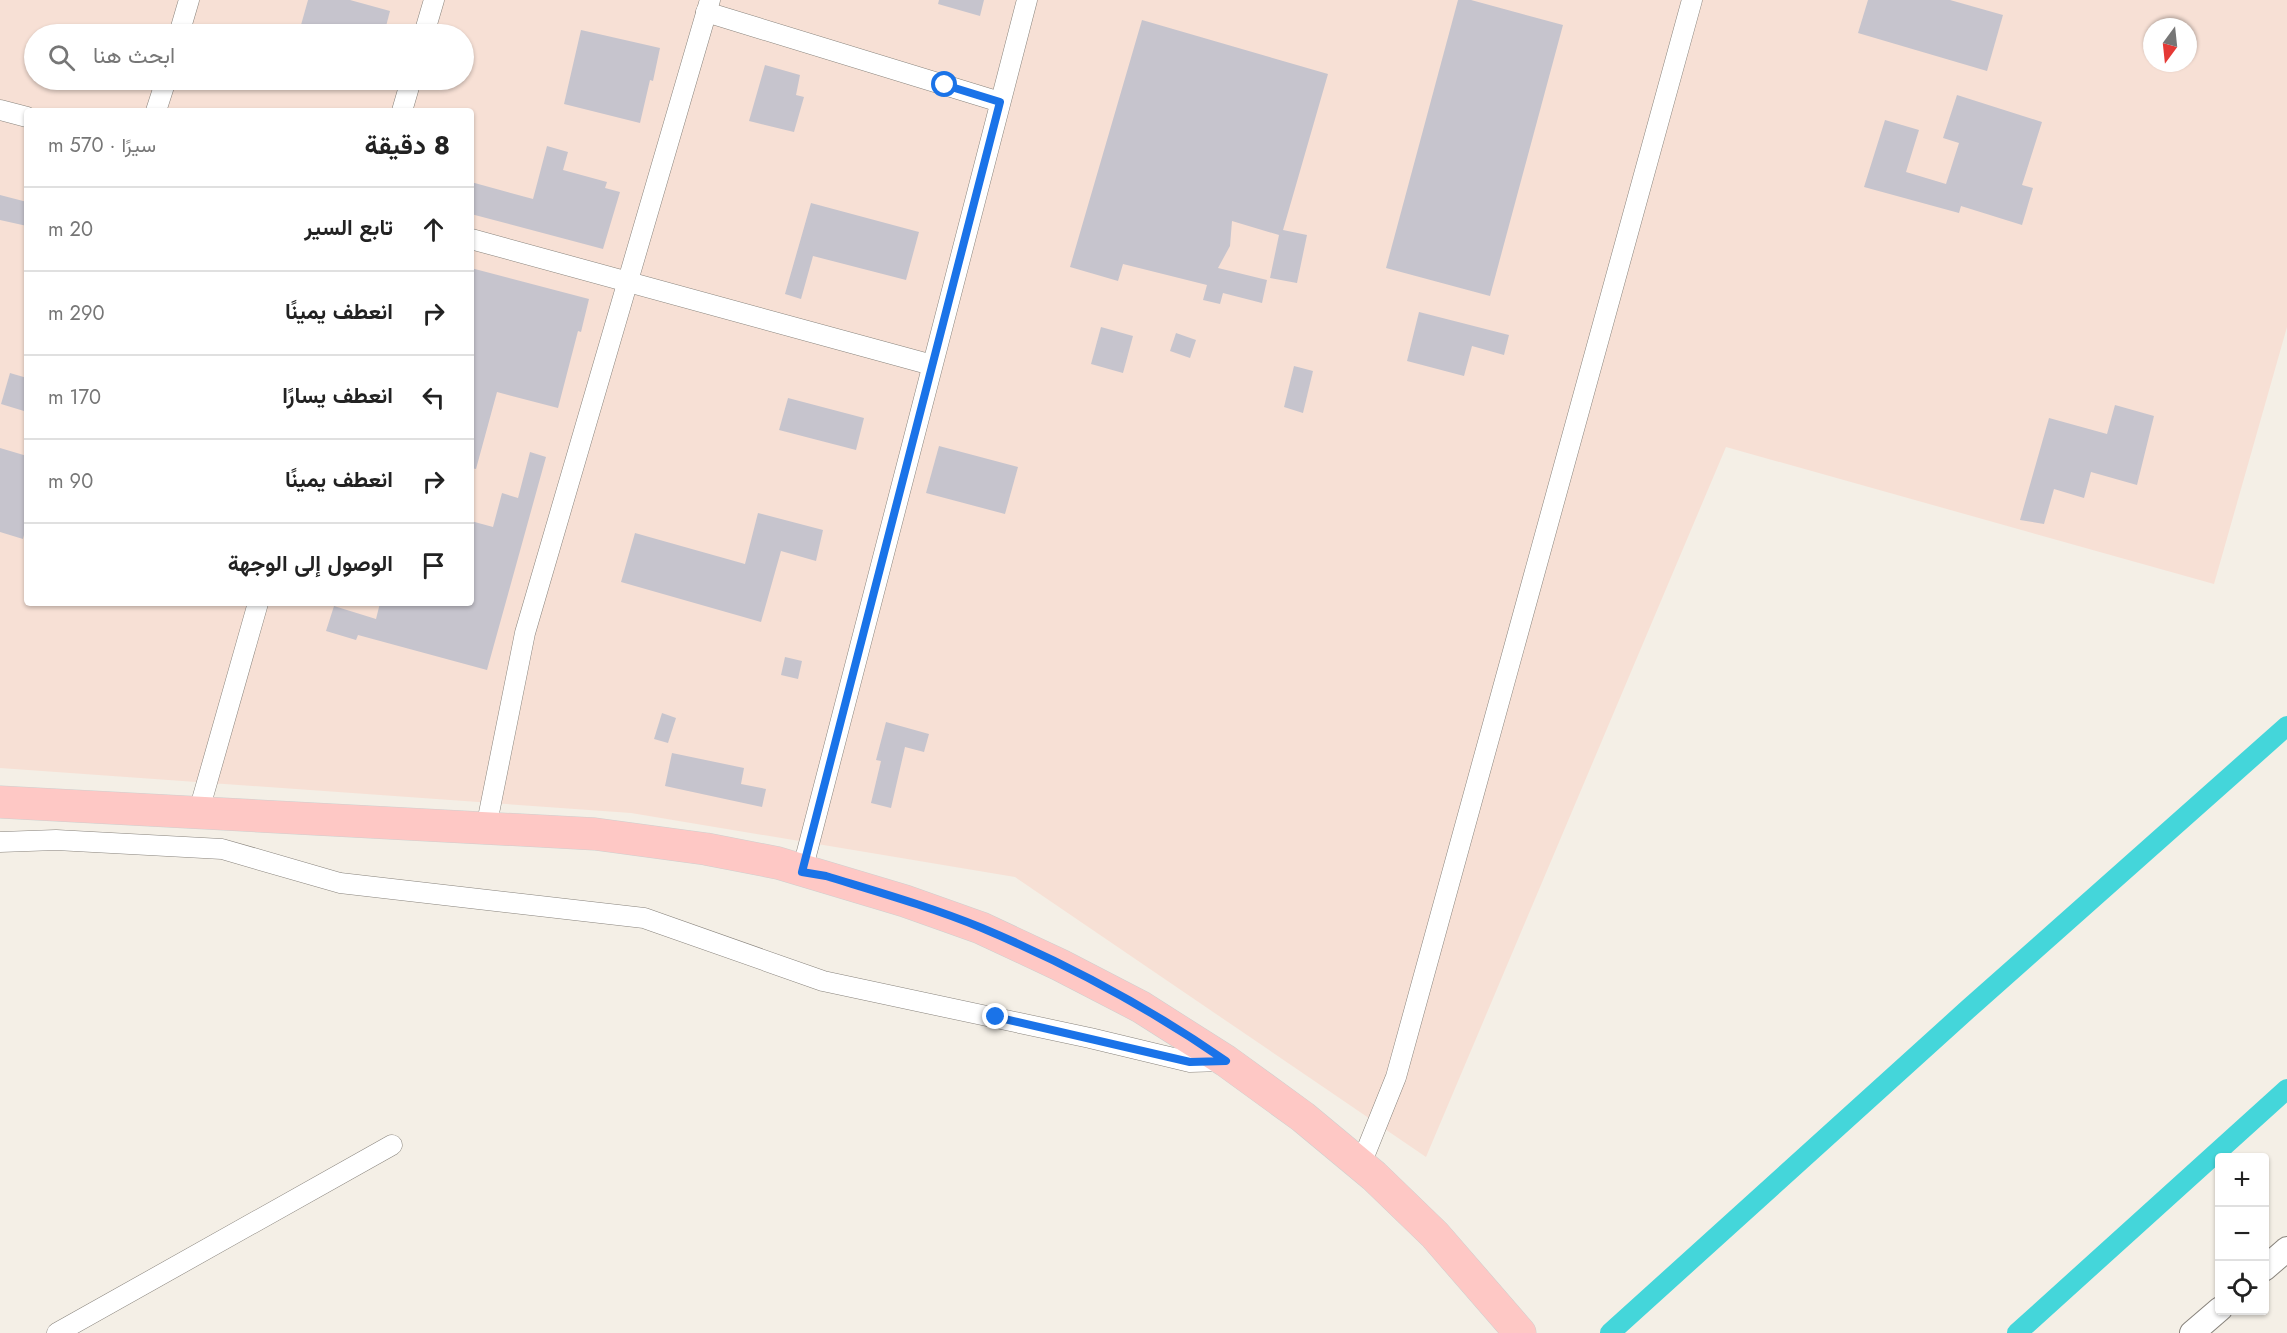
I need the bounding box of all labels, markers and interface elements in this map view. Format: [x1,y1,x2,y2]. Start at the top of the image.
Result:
north arrow [2143,18,2197,72]
search box [24,24,474,90]
text: ابحث هنا [93,39,175,71]
icon: search [45,41,78,74]
route start [931,71,957,97]
text: 8 دقيقة [365,126,450,164]
text: سيرًا · 570 m [48,131,156,160]
text: تابع السير [304,211,393,243]
icon: ahead [417,213,450,246]
text: 20 m [48,215,93,244]
text: انعطف يمينًا [285,295,393,327]
icon: right [417,297,450,330]
text: 290 m [48,299,105,328]
text: انعطف يسارًا [282,379,393,411]
icon: left [417,381,450,414]
text: 170 m [48,383,101,412]
text: انعطف يمينًا [285,463,393,495]
icon: right [417,465,450,498]
text: 90 m [48,467,93,496]
text: الوصول إلى الوجهة [228,547,393,579]
icon: arrive [417,549,450,582]
route end [982,1003,1008,1029]
map controls [2215,1153,2269,1315]
button: + [2215,1153,2269,1207]
button: − [2215,1207,2269,1261]
button: locate [2215,1261,2269,1315]

